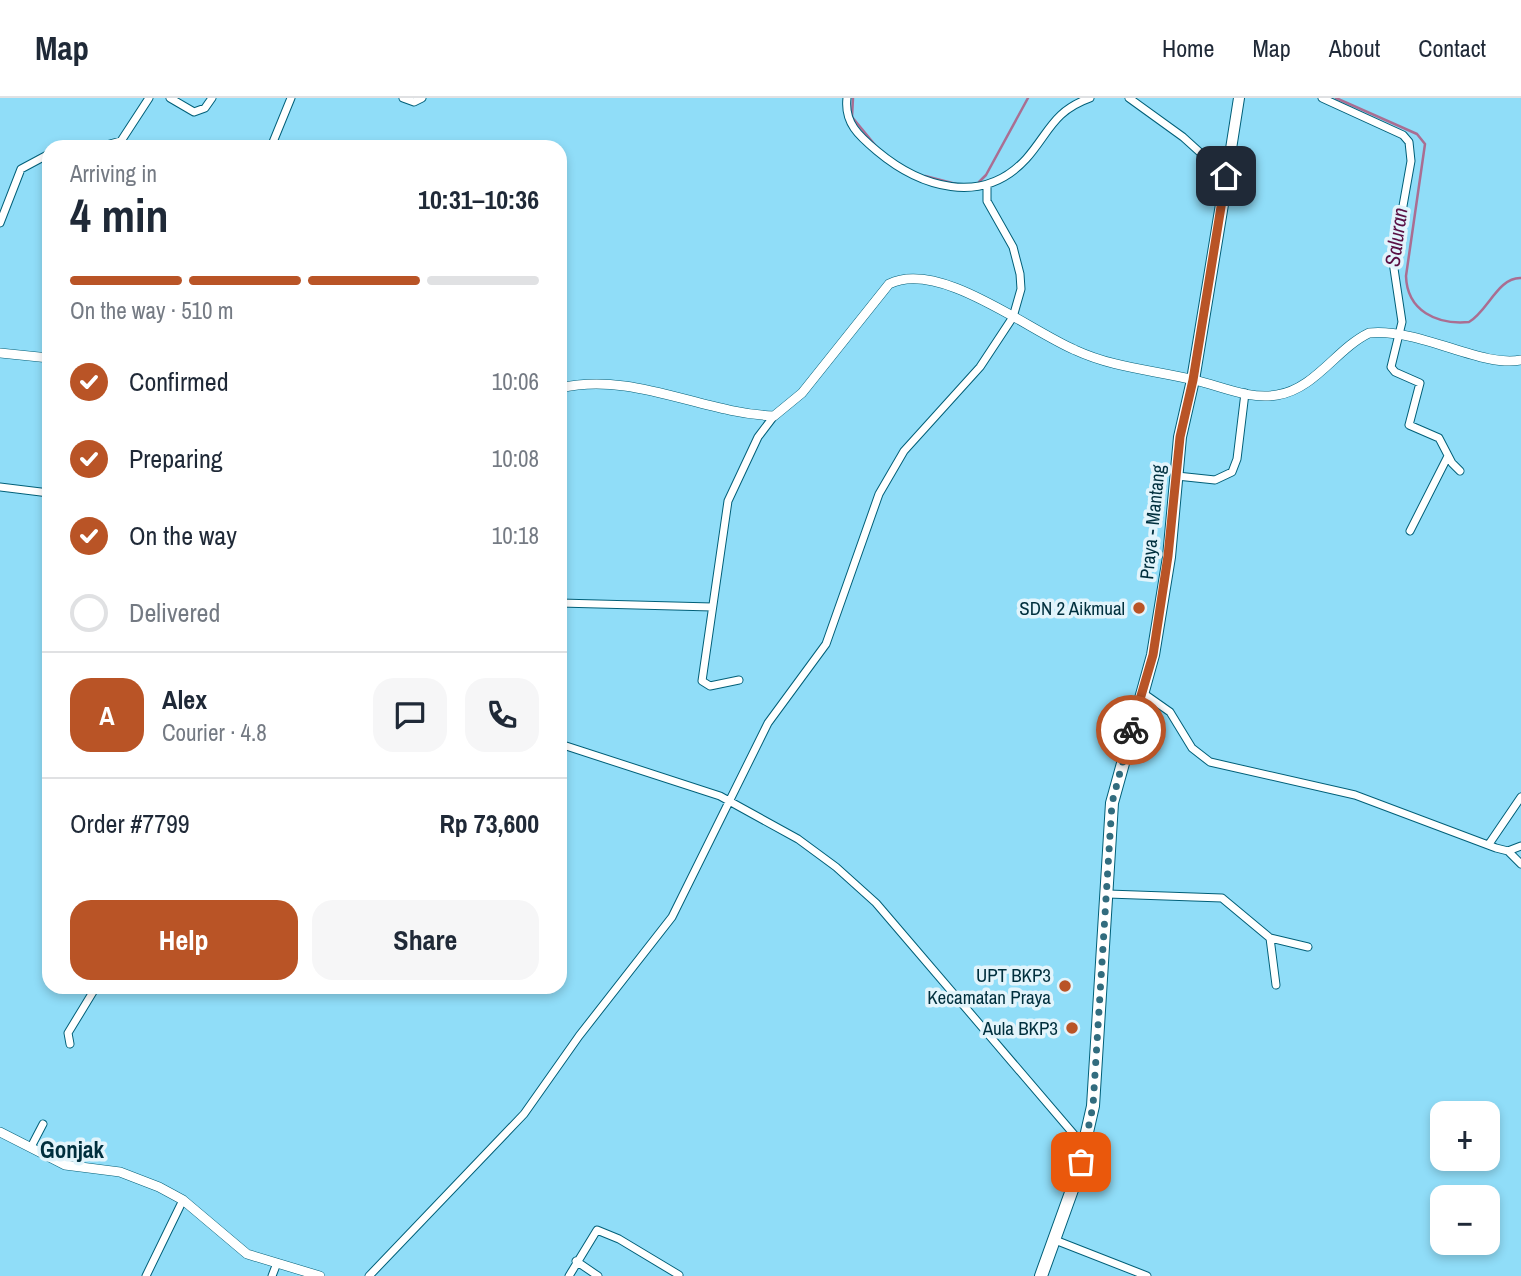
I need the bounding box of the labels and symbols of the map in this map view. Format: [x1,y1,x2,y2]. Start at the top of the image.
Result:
pin [1196,146,1256,206]
water label: Saluran [1378,206,1414,268]
street label: Praya - Mantang [1133,463,1171,581]
place label: SDN 2 Aikmual [1019,595,1125,621]
marker: SDN 2 Aikmual [1131,600,1147,616]
courier [1096,695,1166,765]
place label: UPT BKP3 Kecamatan Praya [927,962,1051,1010]
marker: UPT BKP3 Kecamatan Praya [1057,978,1073,994]
place label: Aula BKP3 [982,1015,1058,1041]
marker: Aula BKP3 [1064,1020,1080,1036]
pin [1051,1132,1111,1192]
district label: Gonjak [40,1134,104,1165]

